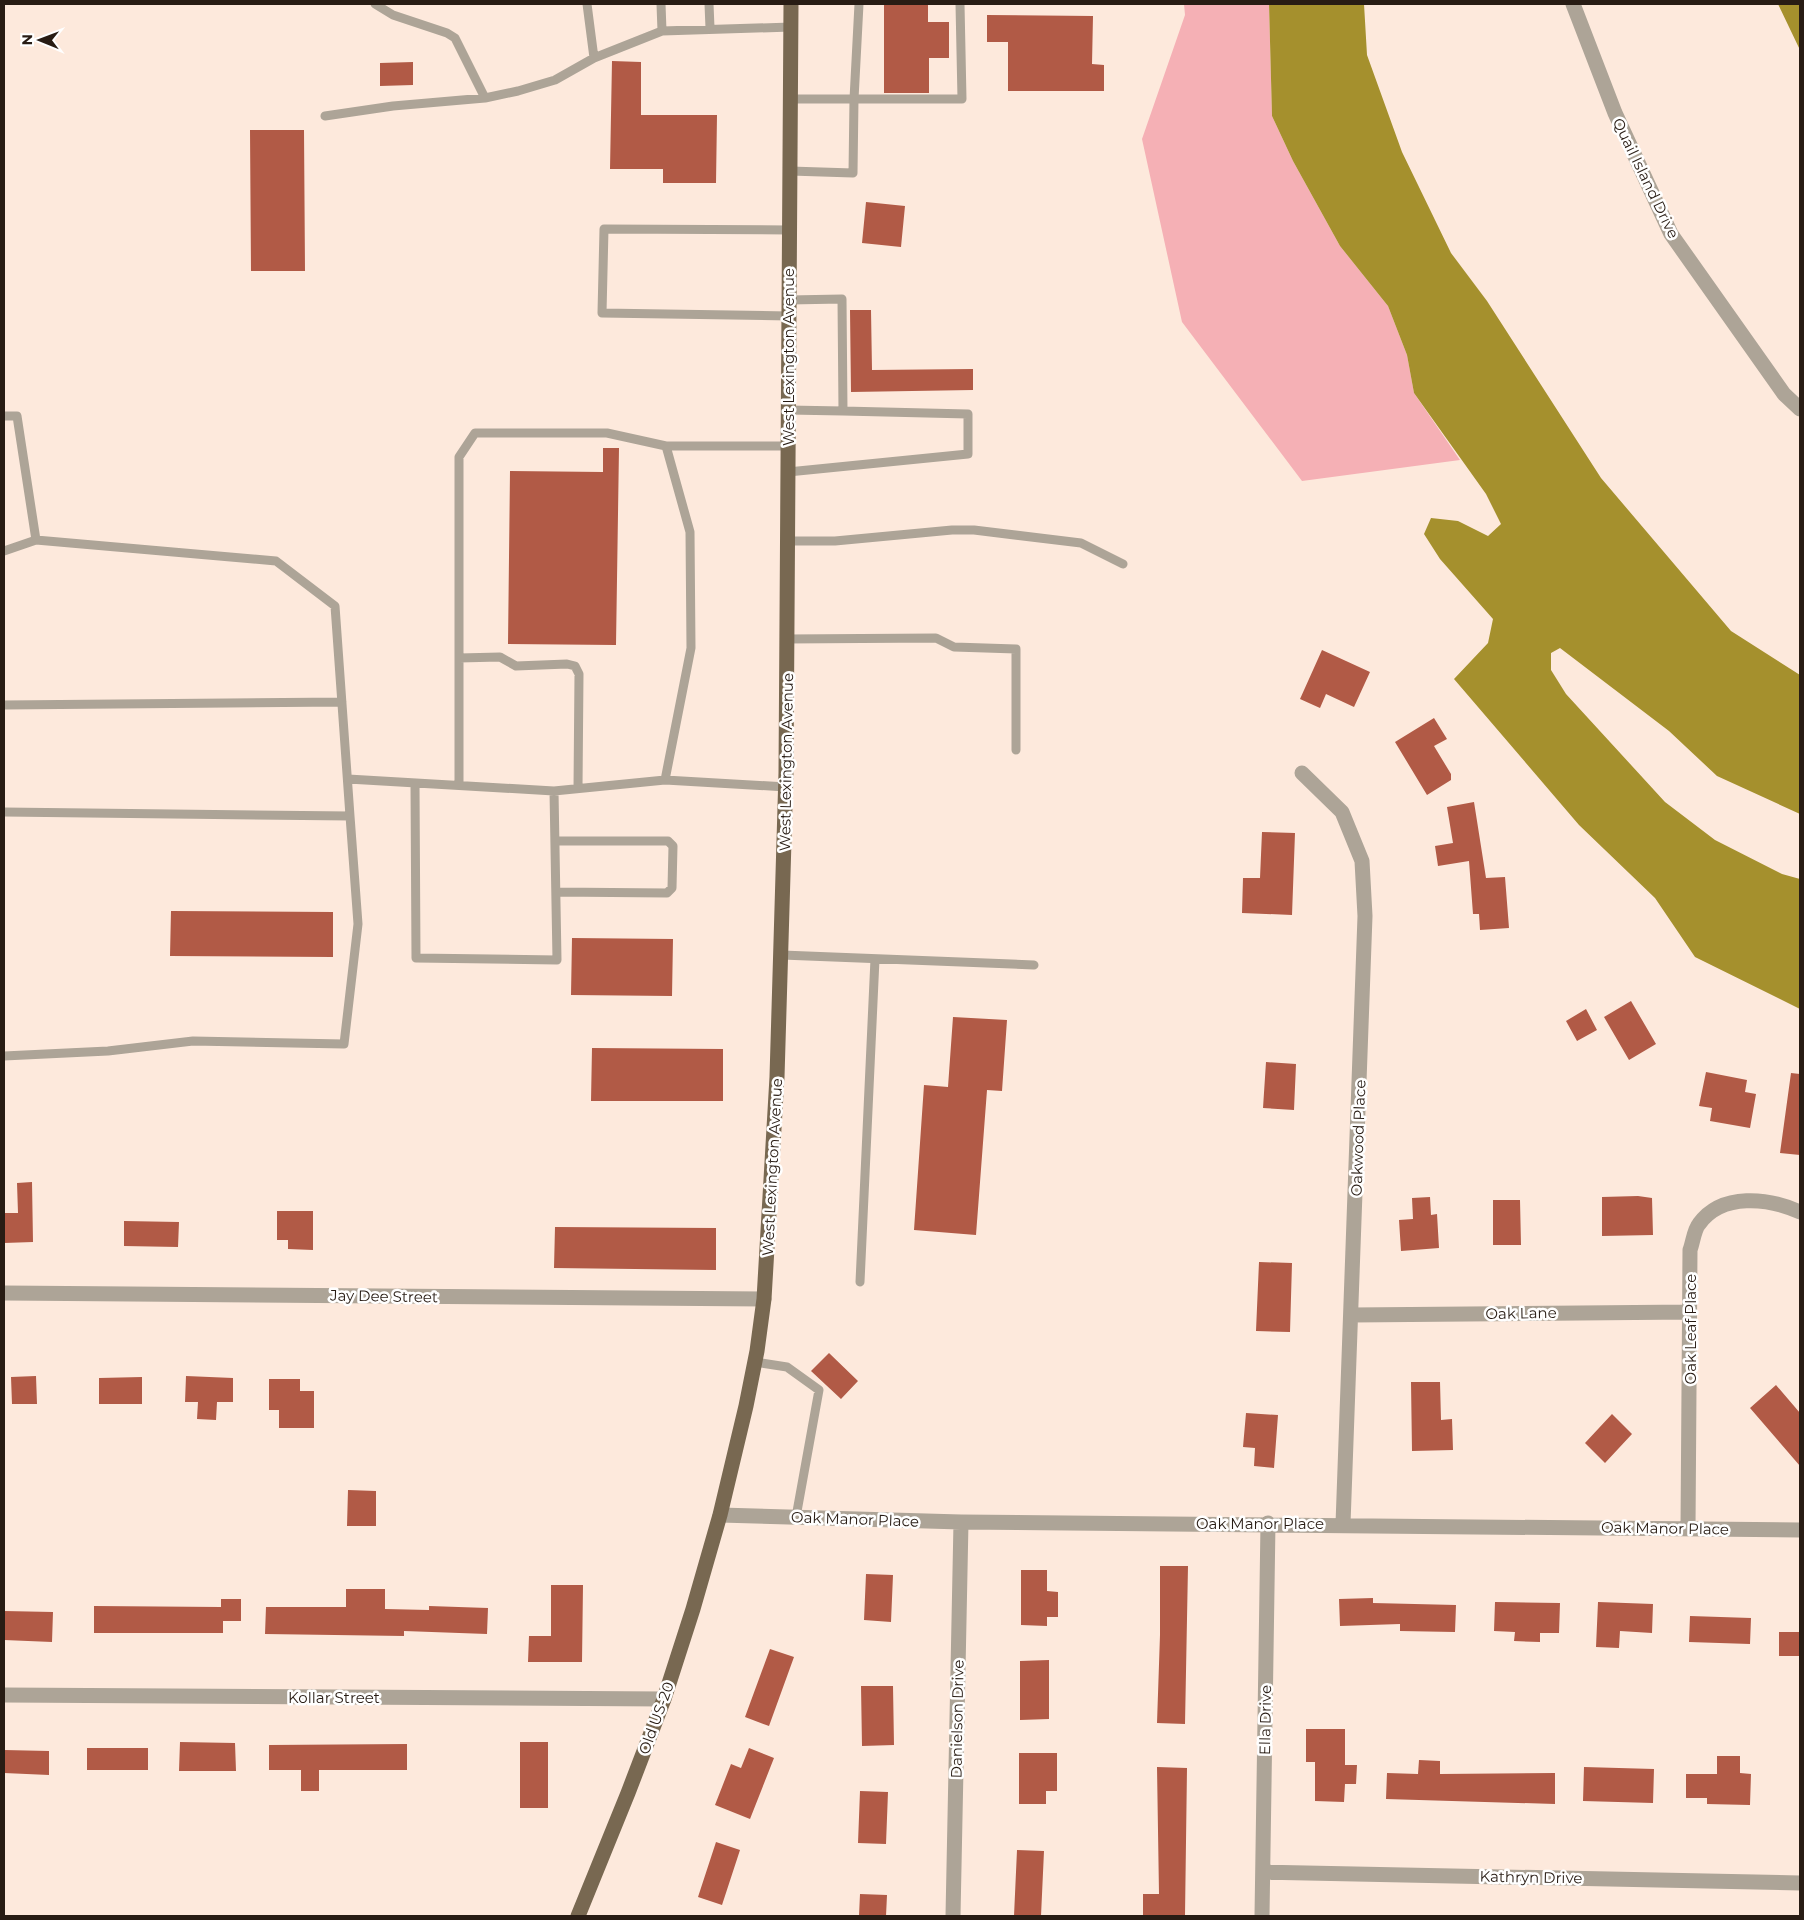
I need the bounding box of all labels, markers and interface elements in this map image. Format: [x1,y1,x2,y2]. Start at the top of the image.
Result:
north arrow [15,15,65,65]
text: N [18,34,36,46]
street label: Quail Island Drive [1609,115,1683,241]
street label: West Lexington Avenue [779,268,798,446]
street label: West Lexington Avenue [775,673,797,851]
street label: West Lexington Avenue [758,1078,786,1256]
street label: Oakwood Place [1346,1079,1370,1197]
street label: Oak Leaf Place [1681,1274,1700,1384]
street label: Jay Dee Street [329,1286,438,1306]
street label: Oak Lane [1485,1303,1557,1323]
street label: Oak Manor Place [791,1507,919,1531]
street label: Oak Manor Place [1196,1514,1324,1533]
street label: Oak Manor Place [1601,1517,1729,1539]
street label: Danielson Drive [946,1660,968,1778]
street label: Old US-20 [634,1679,678,1757]
street label: Ella Drive [1255,1685,1275,1755]
street label: Kollar Street [288,1688,380,1707]
street label: Kathryn Drive [1479,1867,1583,1887]

